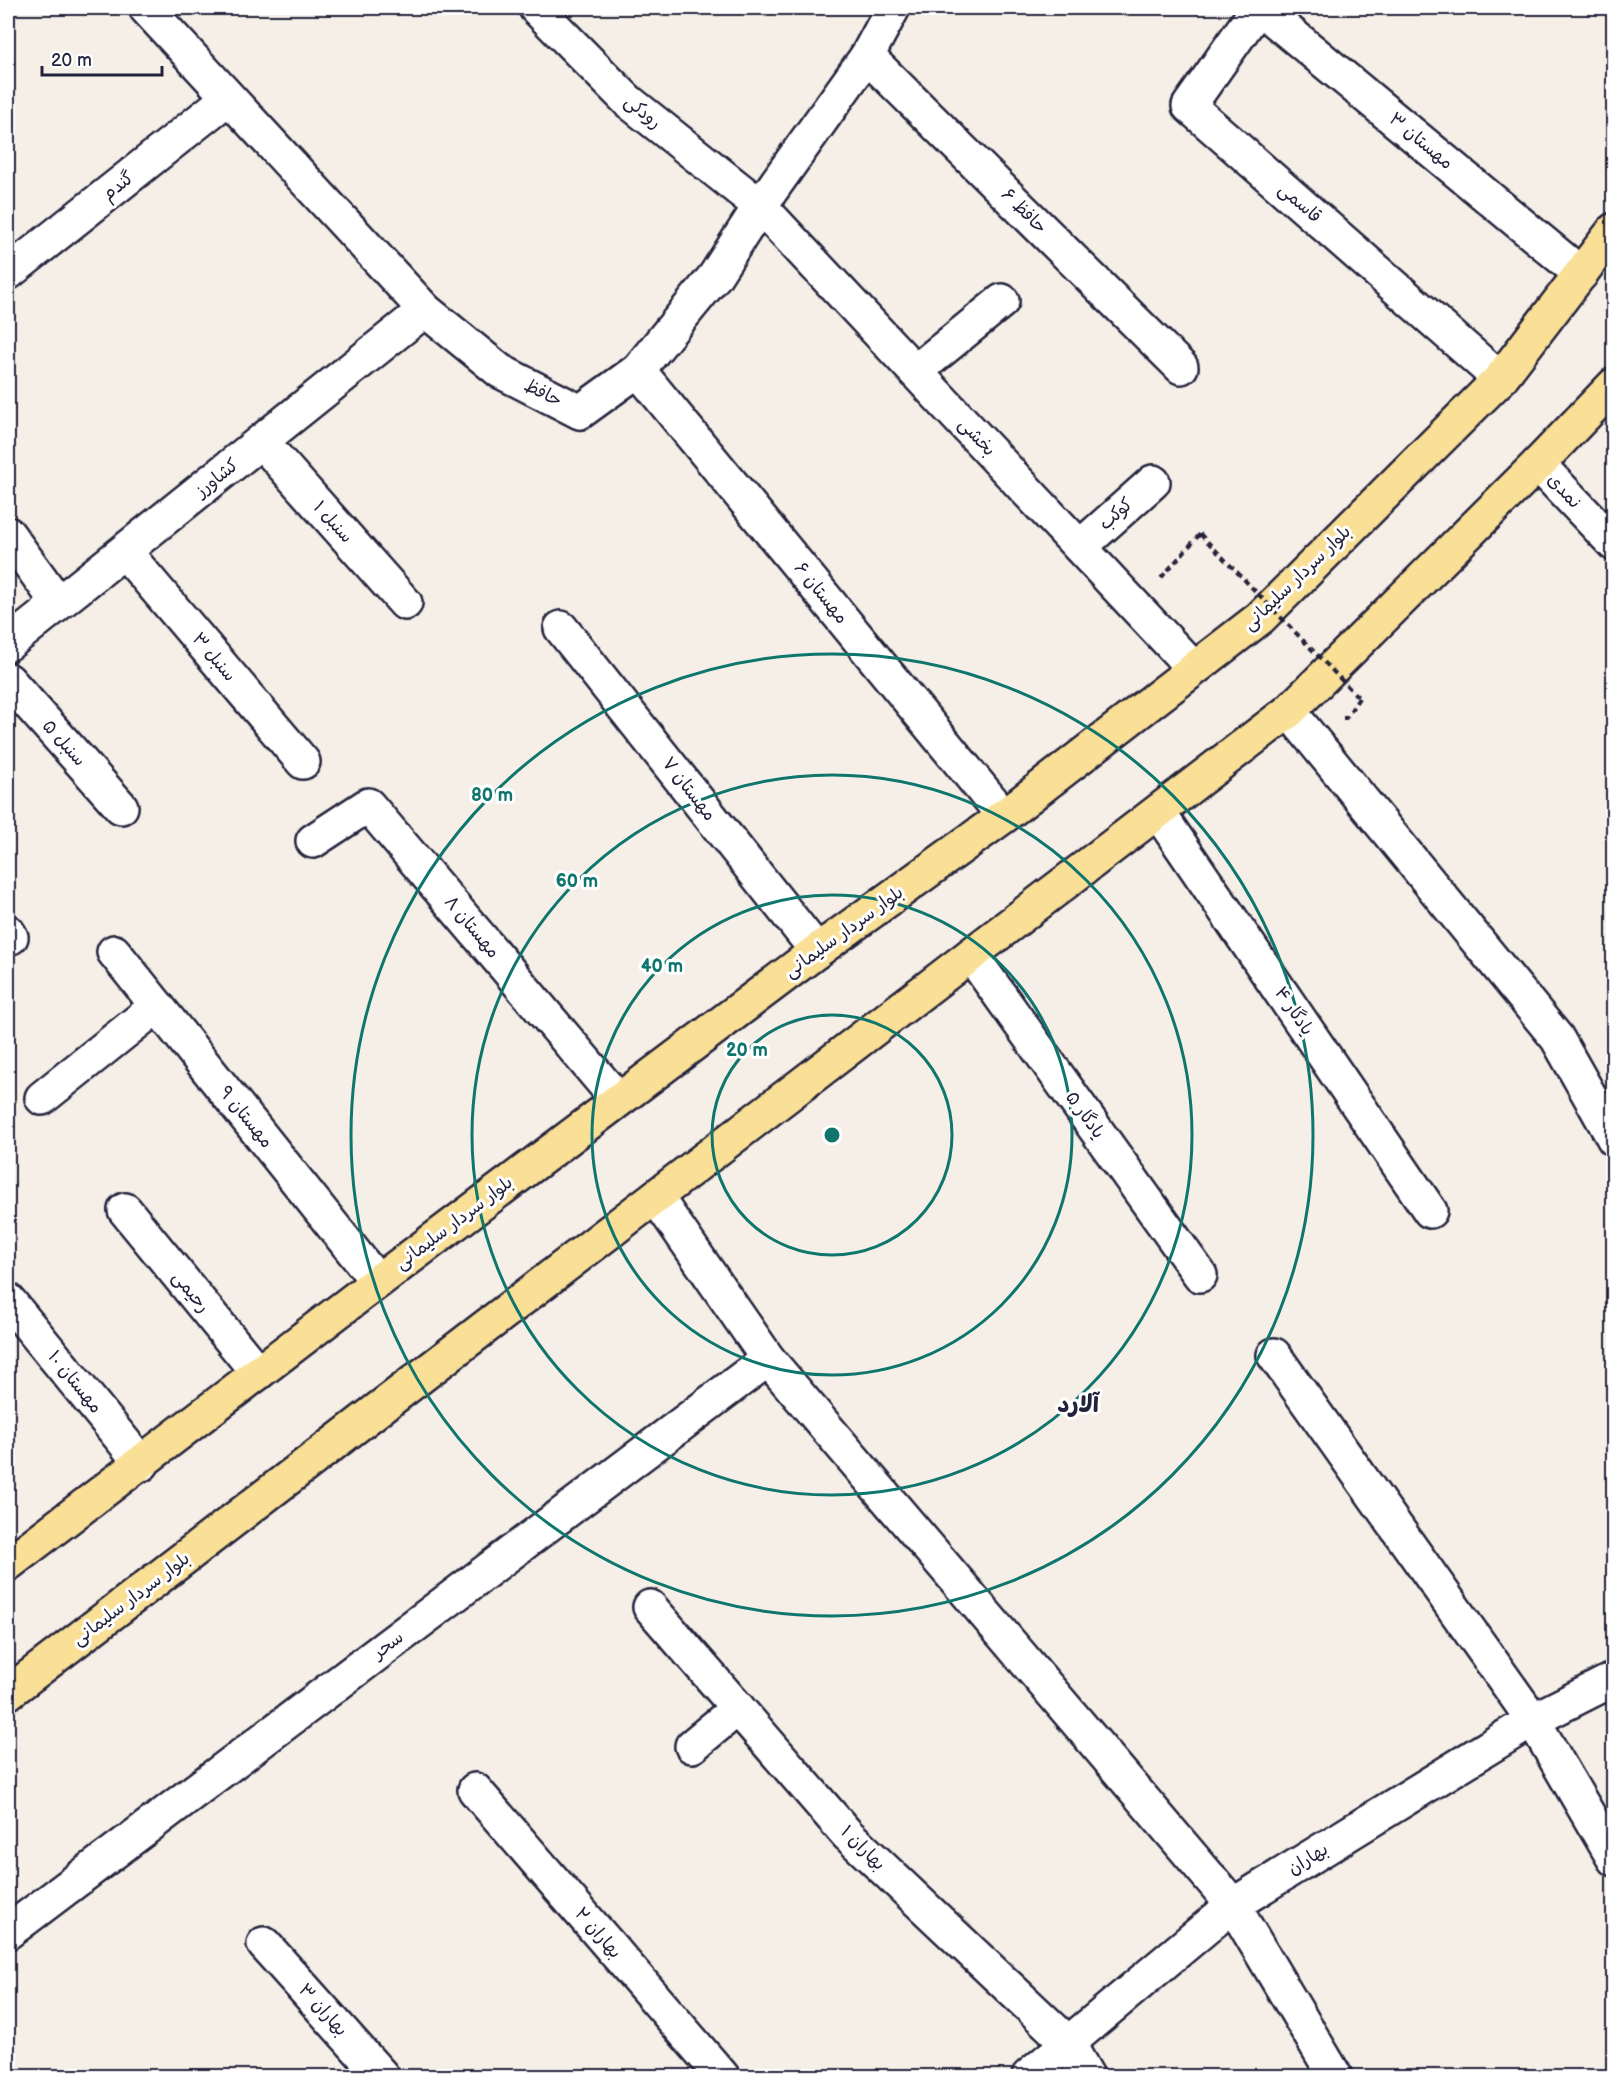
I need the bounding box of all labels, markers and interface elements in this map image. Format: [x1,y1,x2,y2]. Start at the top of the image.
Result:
scale bar [42,39,162,77]
text: 20 m [51,50,92,71]
street label: رودکی [620,91,666,133]
street label: مهستان ۳ [1385,108,1457,174]
street label: گندم [98,167,140,207]
street label: قاسمی [1274,179,1326,227]
street label: حافظ ۶ [997,184,1051,238]
street label: حافظ [521,375,565,411]
street label: بخشی [954,414,1000,460]
street label: کشاورز [190,454,243,503]
street label: نمدی [1543,469,1585,513]
street label: کوکب [1095,493,1137,535]
street label: سنبل ۱ [309,497,357,547]
street label: بلوار سردار سلیمانی [1239,521,1355,635]
street label: مهستان ۶ [790,558,852,628]
street label: سنبل ۳ [188,628,240,686]
street label: سنبل ۵ [38,716,90,770]
street label: مهستان ۷ [658,753,720,825]
text: 80 m [471,785,513,806]
text: 60 m [556,871,598,892]
street label: بلوار سردار سلیمانی [780,882,908,982]
street label: مهستان ۸ [440,892,504,962]
text: 40 m [641,956,683,977]
street label: یادگار ۴ [1270,983,1318,1039]
text: 20 m [726,1040,768,1061]
street label: مهستان ۹ [215,1082,277,1152]
street label: یادگار ۵ [1061,1087,1109,1143]
centre of rings [822,1125,842,1145]
street label: بلوار سردار سلیمانی [391,1172,517,1274]
street label: رحیمی [168,1267,214,1317]
street label: مهستان ۱۰ [43,1346,107,1418]
district label: آلارد [1057,1390,1101,1419]
street label: بلوار سردار سلیمانی [68,1548,194,1650]
street label: سحر [367,1627,408,1665]
street label: بهاران ۱ [836,1821,890,1875]
street label: بهاران [1284,1839,1332,1879]
street label: بهاران ۲ [570,1903,626,1963]
street label: بهاران ۳ [294,1980,352,2040]

